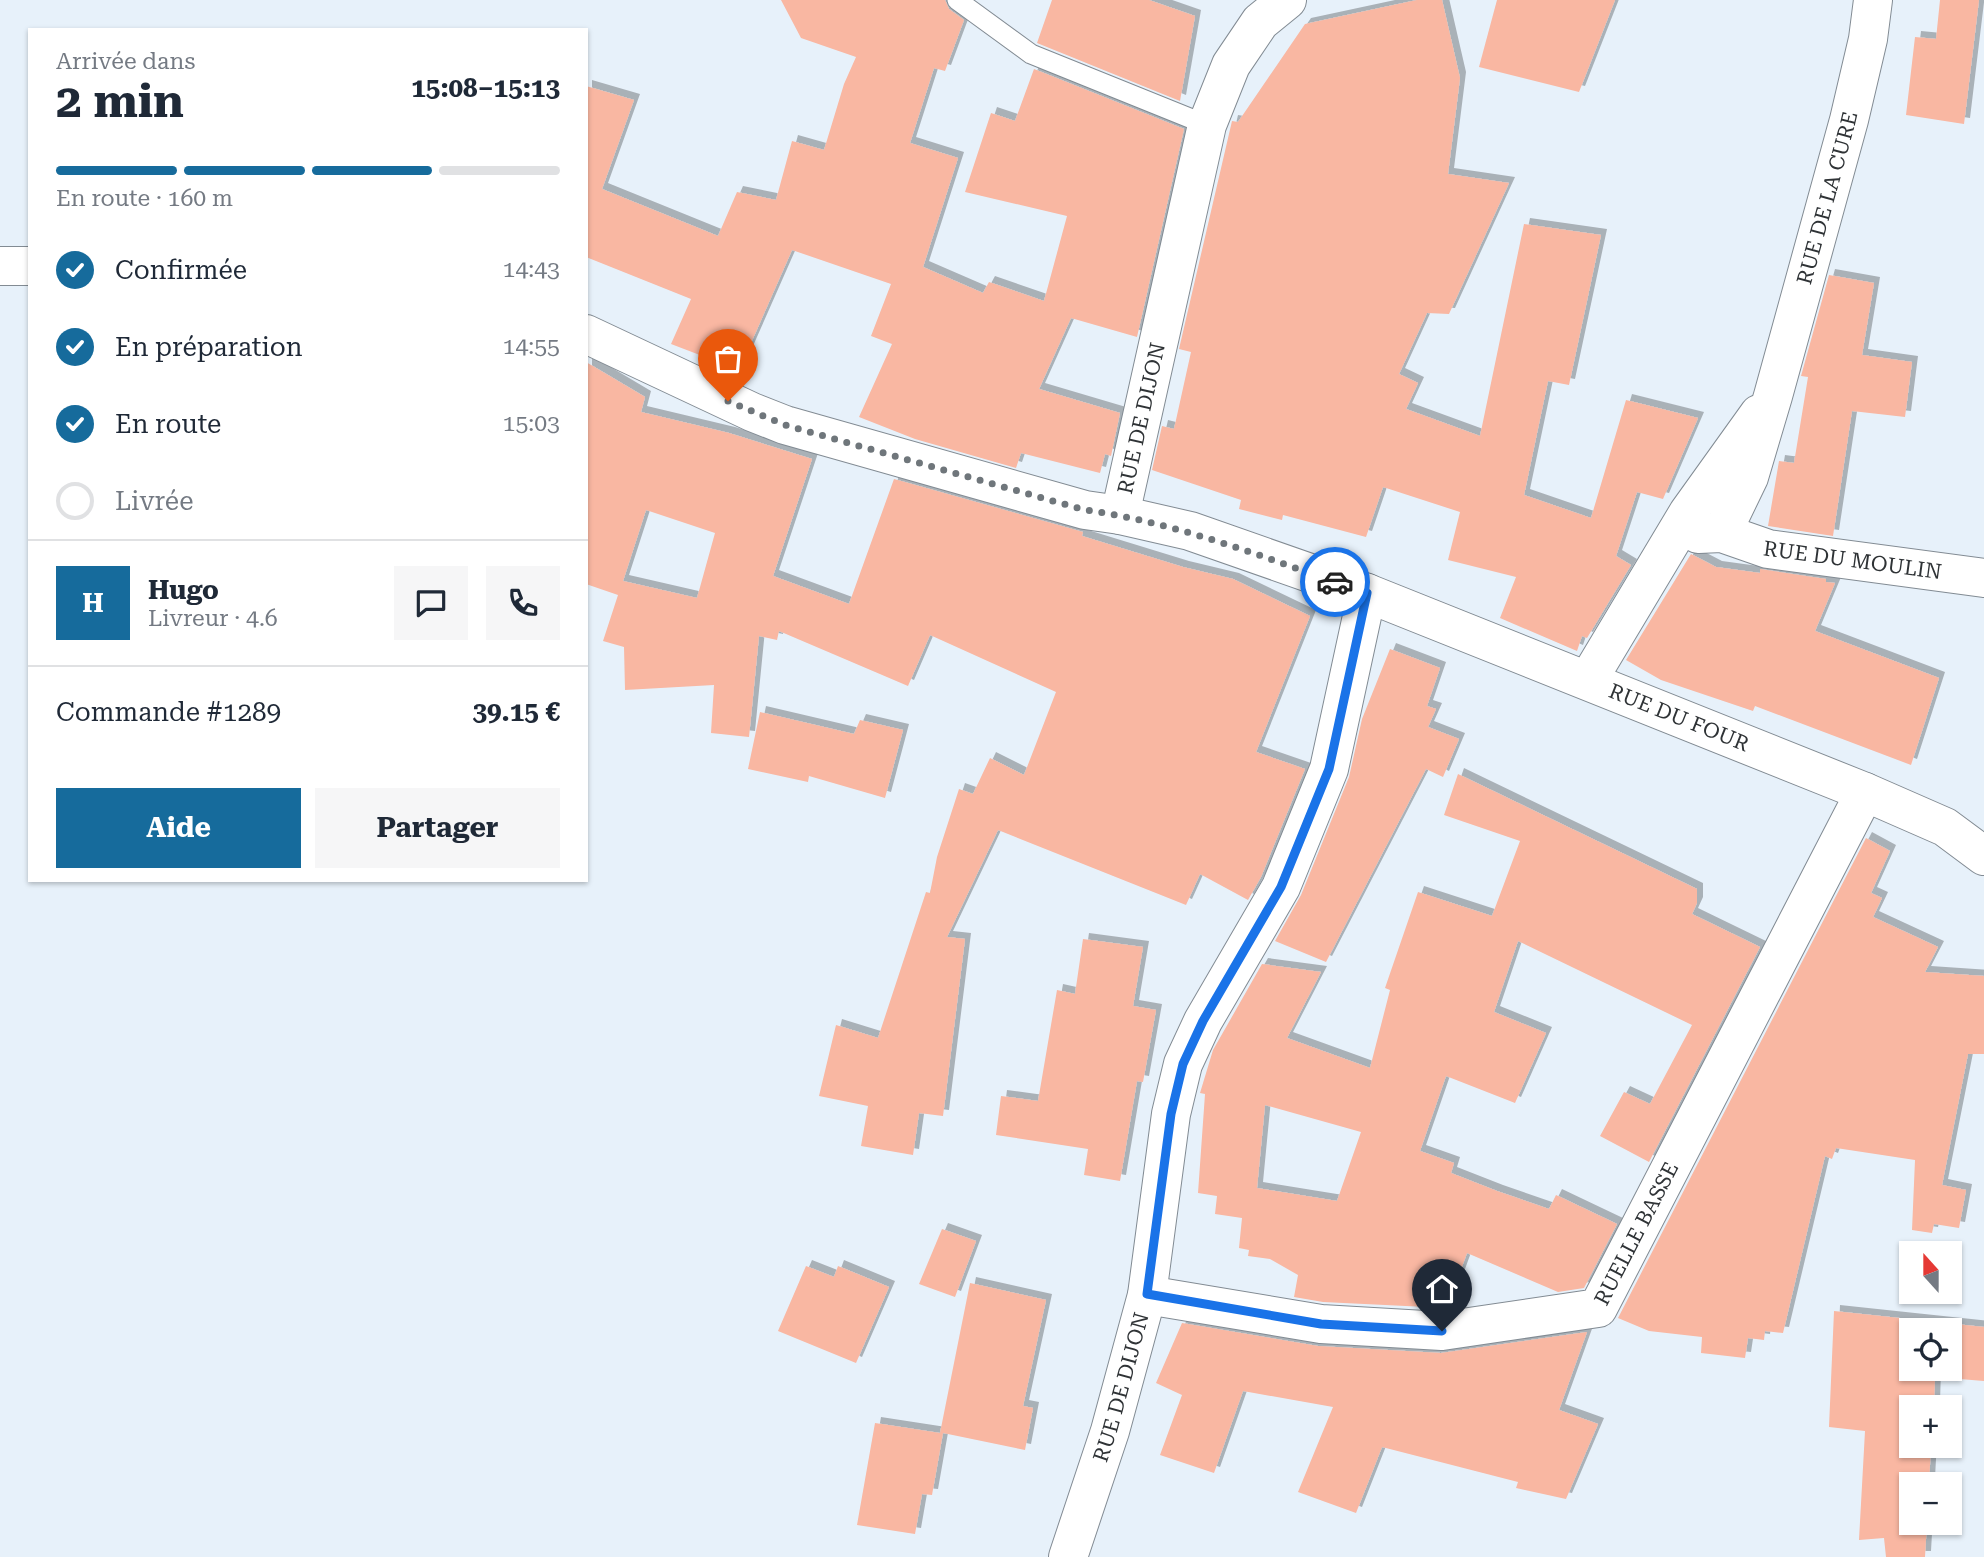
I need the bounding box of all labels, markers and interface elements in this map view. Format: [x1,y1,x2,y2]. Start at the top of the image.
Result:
text: Arrivée dans [56,48,195,75]
text: 15:08–15:13 [411,73,560,103]
text: 2 min [56,74,184,128]
street label: RUE DE LA CURE [1792,109,1863,287]
text: En route · 160 m [56,185,233,212]
icon: check [56,251,94,289]
text: Confirmée [115,255,247,285]
text: 14:43 [503,256,560,283]
icon: check [56,328,94,366]
pin [698,329,758,401]
text: En préparation [115,332,303,362]
text: 14:55 [503,333,560,360]
icon: bag [709,340,747,378]
street label: RUE DE DIJON [1113,340,1170,496]
icon: check [56,405,94,443]
text: En route [115,409,221,439]
text: 15:03 [503,410,560,437]
text: Livrée [115,486,194,516]
street label: RUE DU MOULIN [1762,537,1943,584]
courier [1300,547,1370,617]
icon: car [1316,563,1354,601]
button: chat [394,566,468,640]
button: phone [486,566,560,640]
text: Hugo [148,575,219,605]
text: H [82,588,104,618]
text: Livreur · 4.6 [148,605,278,632]
street label: RUE DU FOUR [1605,679,1753,757]
text: Commande #1289 [56,697,281,727]
text: 39.15 € [472,697,560,727]
button: Aide [56,788,301,868]
button: Partager [315,788,560,868]
street label: RUELLE BASSE [1590,1158,1683,1309]
north arrow [1899,1241,1962,1304]
map controls [1899,1241,1962,1535]
pin [1412,1259,1472,1331]
icon: home [1423,1270,1461,1308]
street label: RUE DE DIJON [1089,1310,1154,1465]
button: locate [1899,1318,1962,1381]
button: + [1899,1395,1962,1458]
button: − [1899,1472,1962,1535]

